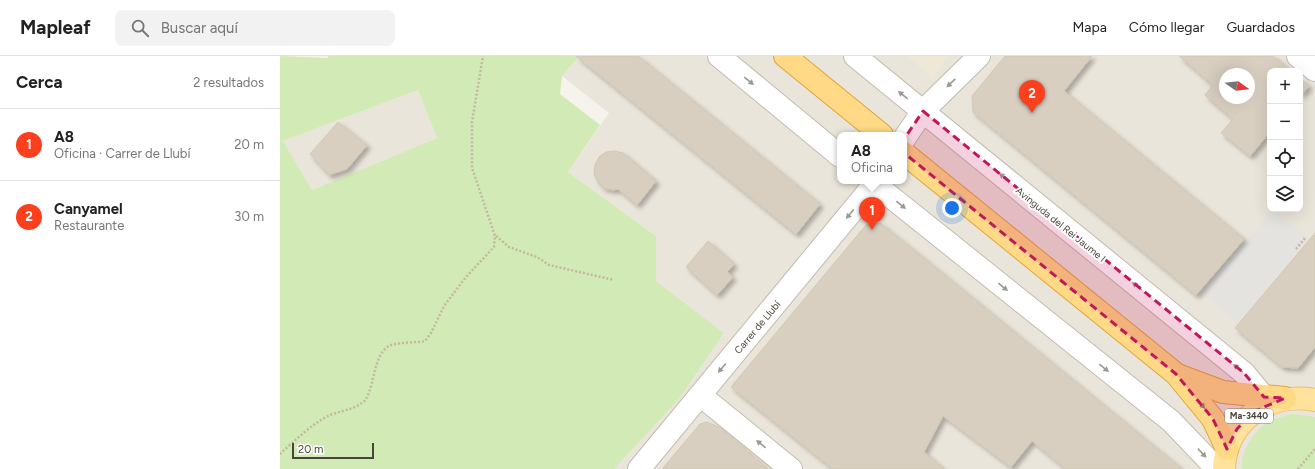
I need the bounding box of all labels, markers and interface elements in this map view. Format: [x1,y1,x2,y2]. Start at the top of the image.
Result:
search box [115,10,395,46]
text: Mapleaf [20,16,91,39]
icon: search [129,17,151,39]
text: Buscar aquí [161,19,238,37]
text: Mapa [1072,19,1107,36]
text: Cómo llegar [1129,19,1204,36]
text: Guardados [1226,19,1295,36]
north arrow [1219,68,1255,104]
map controls [1267,68,1303,212]
button: + [1267,68,1303,104]
text: Cerca [16,72,63,92]
text: 2 resultados [193,75,264,90]
one-way arrow [743,76,754,85]
one-way arrow [946,78,956,88]
pin: 2 [1019,80,1045,113]
one-way arrow [897,90,908,99]
button: − [1267,104,1303,140]
text: A8 [54,128,74,146]
popup [837,132,907,184]
text: 1 [26,137,32,152]
text: 20 m [234,137,264,152]
button: locate [1267,140,1303,176]
text: A8 [851,142,871,160]
text: Oficina · Carrer de Llubí [54,146,191,161]
text: Oficina [851,160,893,175]
one-way arrow [998,172,1009,181]
button: layers [1267,176,1303,212]
street label: Avinguda del Rei Jaume I [1013,184,1108,265]
pin: 1 [859,197,885,230]
your location [942,198,962,218]
text: Canyamel [54,200,123,218]
one-way arrow [896,201,907,210]
text: 2 [25,209,33,224]
text: 30 m [234,209,264,224]
one-way arrow [845,209,854,220]
text: Restaurante [54,218,124,233]
one-way arrow [1132,281,1142,290]
one-way arrow [997,282,1008,291]
street label: Carrer de Llubí [731,298,784,357]
one-way arrow [718,363,727,374]
one-way arrow [1099,363,1110,372]
one-way arrow [1232,363,1243,372]
one-way arrow [1196,399,1205,410]
road number: Ma-3440 [1225,409,1273,423]
one-way arrow [755,440,766,449]
scale bar [292,441,374,460]
text: 20 m [298,443,323,456]
one-way arrow [1197,448,1207,458]

